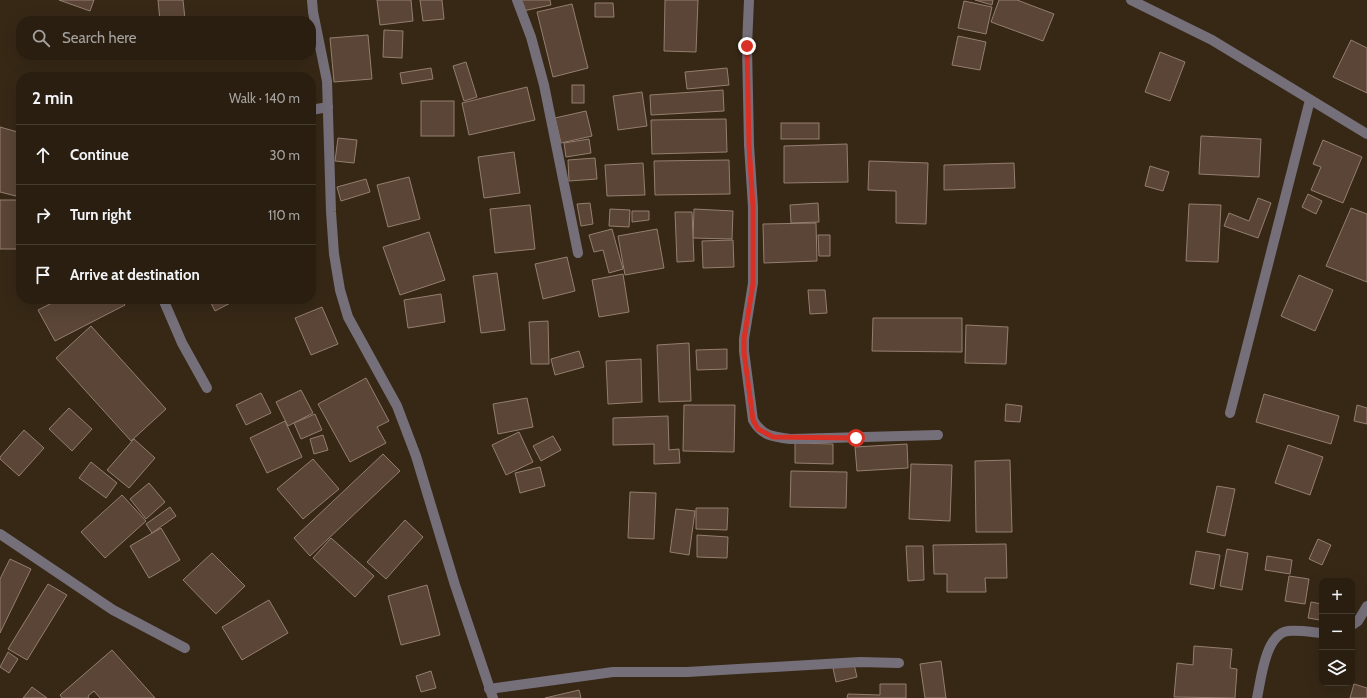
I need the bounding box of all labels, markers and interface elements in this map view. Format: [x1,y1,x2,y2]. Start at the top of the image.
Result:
search box [16,16,316,60]
icon: search [30,27,52,49]
text: Search here [62,29,137,47]
route end [738,37,756,55]
text: 2 min [32,88,73,108]
text: Walk · 140 m [229,90,300,106]
icon: ahead [32,144,54,166]
text: Continue [70,146,129,164]
text: 30 m [270,147,300,163]
icon: right [32,204,54,226]
text: Turn right [70,206,131,224]
text: 110 m [268,207,300,223]
icon: arrive [32,264,54,286]
text: Arrive at destination [70,266,200,284]
route start [847,429,865,447]
map controls [1319,578,1355,686]
button: + [1319,578,1355,614]
button: − [1319,614,1355,650]
button: layers [1319,650,1355,686]

